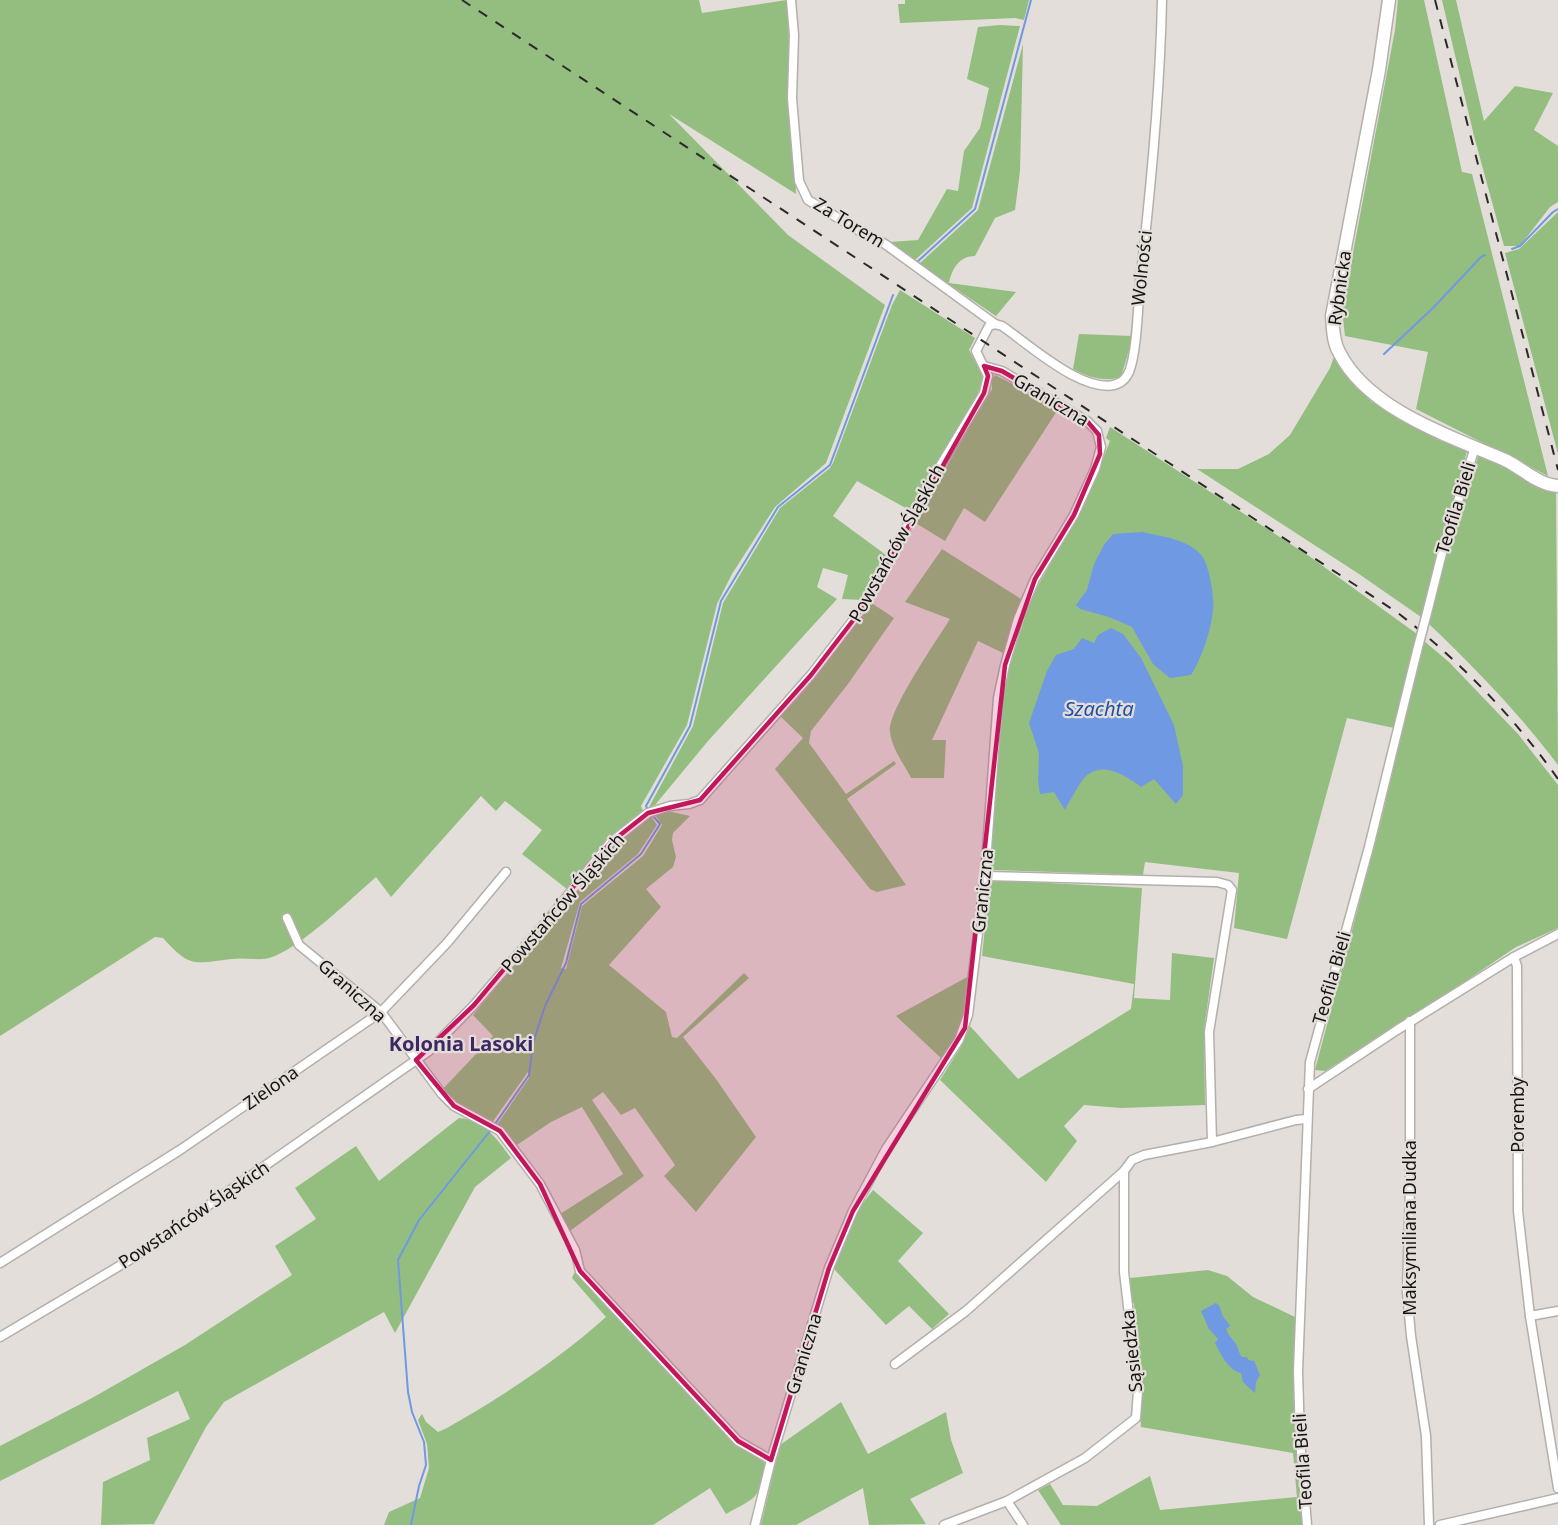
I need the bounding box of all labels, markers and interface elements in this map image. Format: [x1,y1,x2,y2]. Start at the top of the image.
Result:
street label: Za Torem [810,192,889,253]
street label: Wolności [1125,229,1157,307]
street label: Rybnicka [1322,249,1356,327]
street label: Graniczna [1009,367,1094,431]
street label: Teofila Bieli [1430,458,1481,557]
street label: Powstańców Śląskich [843,459,950,626]
water label: Szachta [1065,695,1134,722]
street label: Powstańców Śląskich [495,828,629,977]
street label: Graniczna [966,848,998,934]
street label: Teofila Bieli [1306,928,1356,1027]
street label: Graniczna [313,953,392,1027]
district label: Kolonia Lasoki [389,1030,533,1057]
street label: Zielona [238,1060,303,1115]
street label: Poremby [1505,1076,1529,1153]
street label: Maksymiliana Dudka [1397,1140,1421,1316]
street label: Powstańców Śląskich [113,1155,274,1274]
street label: Sąsiedzka [1115,1309,1147,1393]
street label: Graniczna [779,1310,827,1398]
street label: Teofila Bieli [1287,1412,1317,1510]

